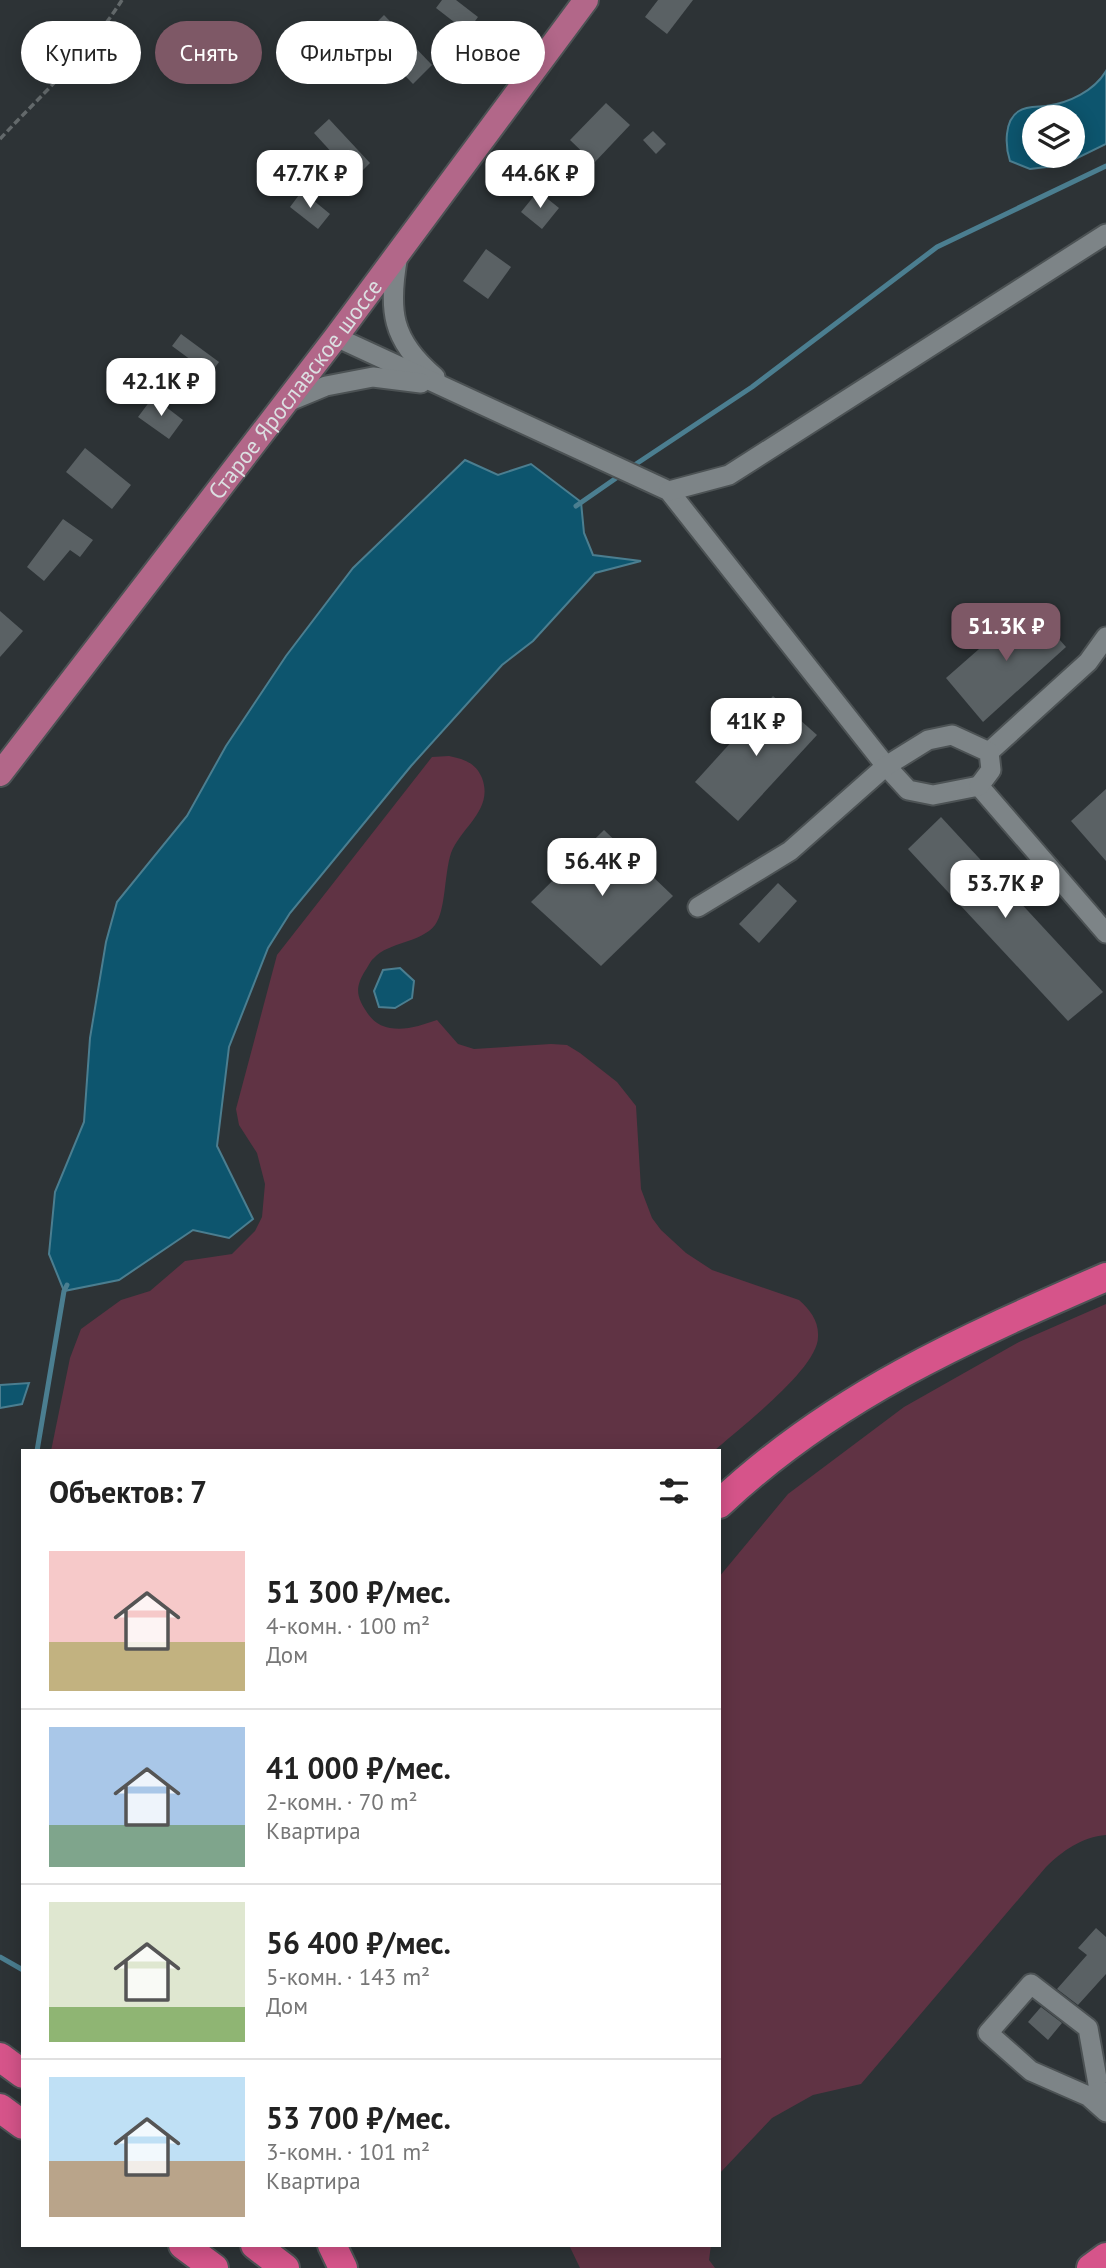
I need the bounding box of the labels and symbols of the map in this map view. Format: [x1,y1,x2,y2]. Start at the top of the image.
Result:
pin: 47.7K ₽ [245,150,375,210]
pin: 44.6K ₽ [475,150,605,210]
street label: Старое Ярославское шоссе [202,273,388,505]
pin: 42.1K ₽ [96,358,226,418]
pin: 51.3K ₽ [941,604,1071,663]
pin: 41K ₽ [707,698,805,758]
pin: 56.4K ₽ [537,838,667,898]
pin: 53.7K ₽ [940,860,1070,920]

